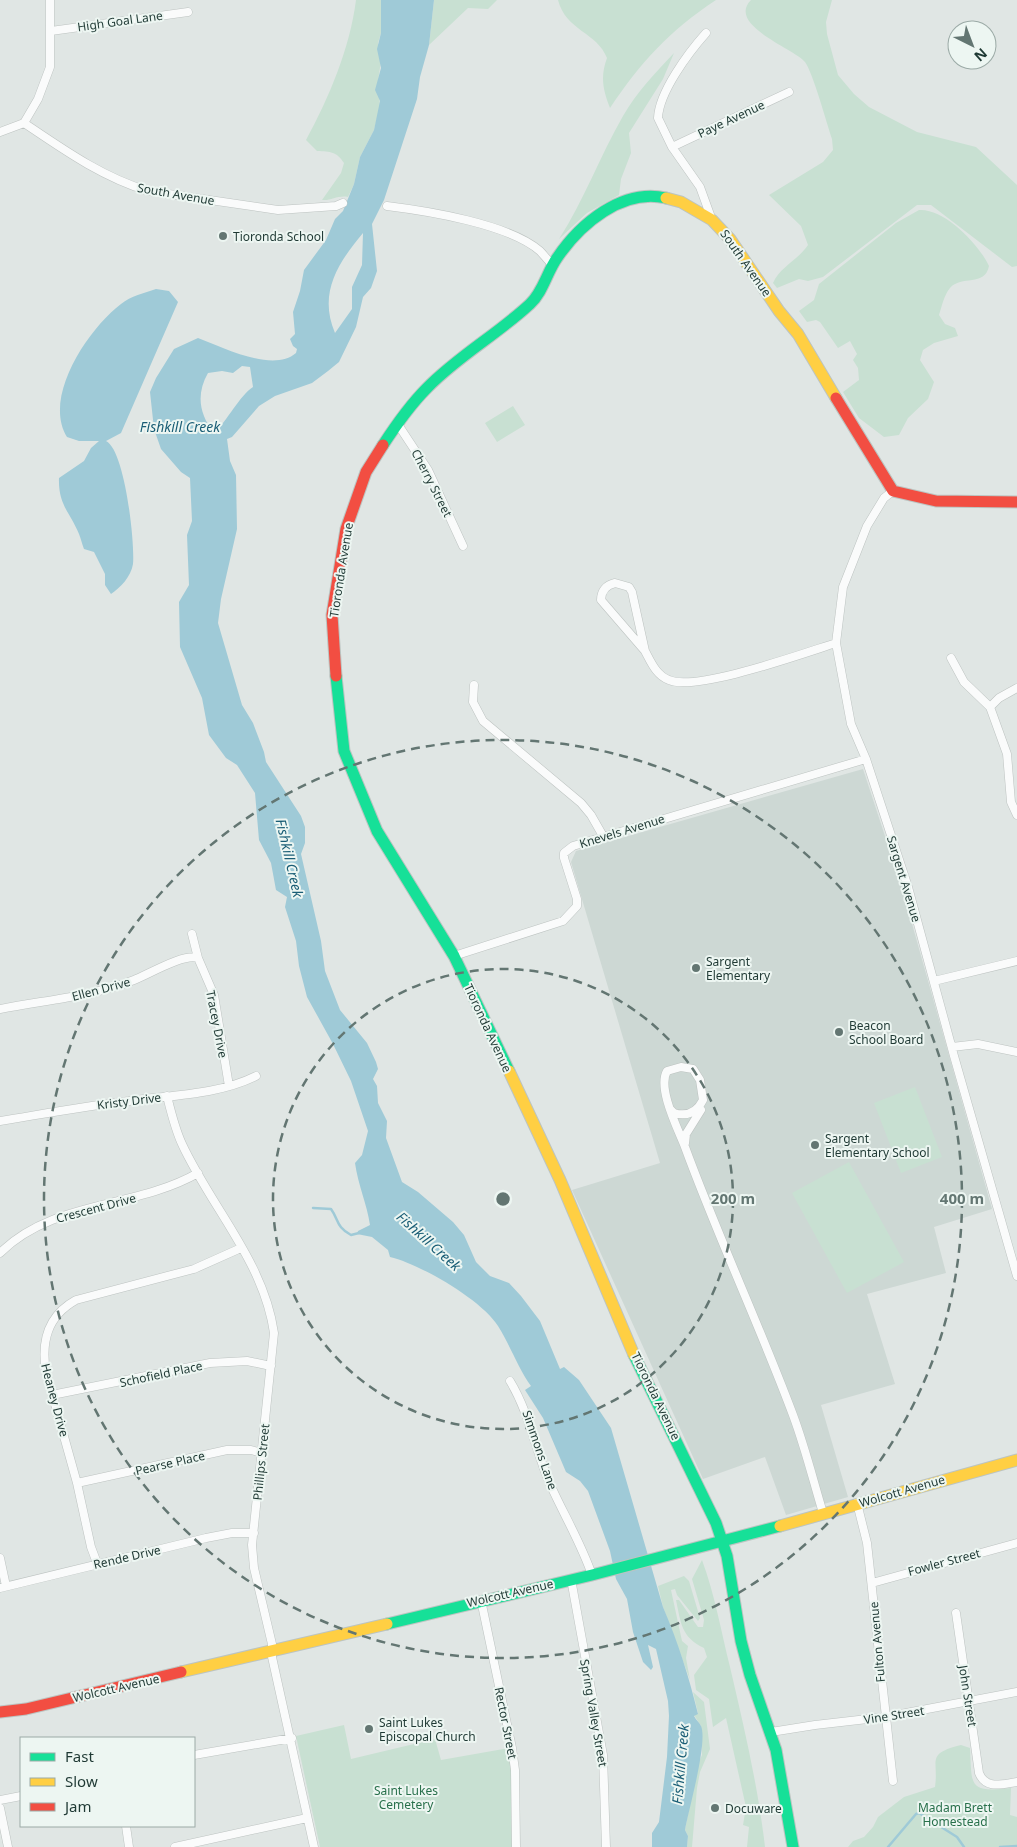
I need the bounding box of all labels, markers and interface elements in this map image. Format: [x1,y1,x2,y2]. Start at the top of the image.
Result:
street label: High Goal Lane [76,7,164,35]
north arrow [947,20,997,70]
text: N [970,44,992,66]
street label: Paye Avenue [695,96,767,142]
street label: South Avenue [136,179,216,209]
street label: South Avenue [717,226,776,300]
place label: Tioronda School [233,228,324,245]
marker: Tioronda School [217,230,229,242]
water label: Fishkill Creek [140,417,221,436]
street label: Cherry Street [408,446,457,521]
street label: Tioronda Avenue [325,521,357,619]
street label: Knevels Avenue [577,810,667,852]
water label: Fishkill Creek [272,817,309,900]
street label: Sargent Avenue [883,834,925,924]
place label: Sargent Elementary [706,953,771,984]
marker: Sargent Elementary [690,962,702,974]
street label: Ellen Drive [70,973,132,1005]
street label: Tioronda Avenue [460,981,516,1075]
street label: Tracey Drive [202,989,232,1060]
place label: Beacon School Board [849,1017,923,1048]
marker: Beacon School Board [833,1026,845,1038]
street label: Kristy Drive [96,1089,162,1113]
place label: Sargent Elementary School [825,1130,930,1161]
marker: Sargent Elementary School [809,1139,821,1151]
text: 200 m [711,1188,755,1208]
text: 400 m [940,1188,984,1208]
street label: Crescent Drive [54,1189,138,1227]
centre of rings [494,1190,512,1208]
water label: Fishkill Creek [393,1207,466,1276]
street label: Tioronda Avenue [627,1349,685,1443]
street label: Schofield Place [118,1357,204,1391]
street label: Heaney Drive [37,1361,73,1439]
street label: Simmons Lane [518,1408,562,1492]
street label: Phillips Street [249,1422,274,1501]
street label: Pearse Place [134,1447,207,1479]
street label: Wolcott Avenue [857,1471,947,1511]
street label: Rende Drive [92,1541,163,1573]
street label: Fowler Street [906,1544,983,1580]
street label: Wolcott Avenue [465,1575,555,1611]
street label: Fulton Avenue [865,1601,889,1683]
street label: Spring Valley Street [576,1658,612,1769]
street label: John Street [955,1663,981,1729]
street label: Wolcott Avenue [71,1670,161,1706]
street label: Rector Street [491,1685,521,1761]
street label: Vine Street [862,1702,926,1728]
place label: Saint Lukes Episcopal Church [379,1714,476,1745]
water label: Fishkill Creek [667,1722,693,1805]
marker: Saint Lukes Episcopal Church [363,1723,375,1735]
legend [20,1737,195,1827]
text: Fast [65,1746,94,1766]
text: Slow [65,1771,98,1791]
park label: Saint Lukes Cemetery [374,1782,438,1813]
text: Jam [63,1796,92,1816]
park label: Madam Brett Homestead [918,1799,993,1830]
place label: Docuware [725,1800,782,1817]
marker: Docuware [709,1802,721,1814]

